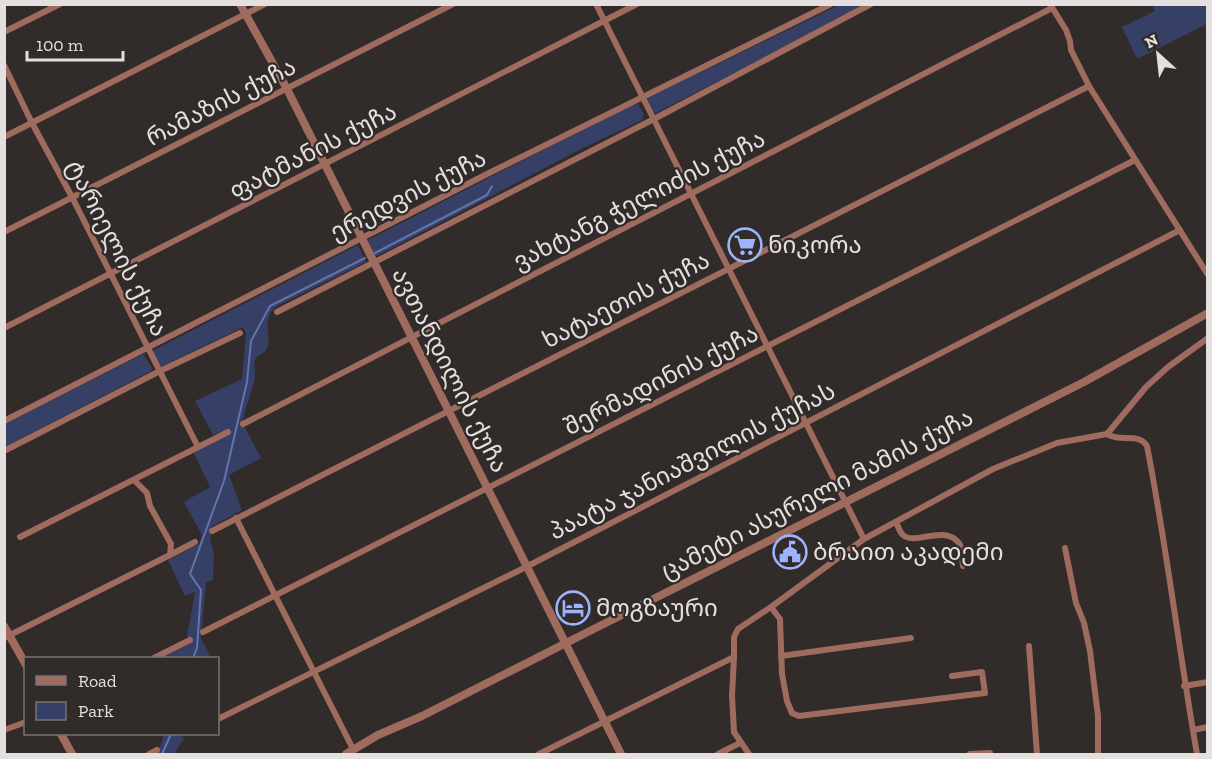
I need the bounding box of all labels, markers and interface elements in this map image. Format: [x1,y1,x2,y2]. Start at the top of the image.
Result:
scale bar [27,24,123,62]
north arrow [1128,24,1188,84]
text: N [1142,30,1161,52]
text: 100 m [36,34,84,56]
street label: რამაზის ქუჩა [141,51,301,152]
street label: ფატმანის ქუჩა [224,96,401,205]
street label: ვახტანგ ჭელიძის ქუჩა [508,123,770,276]
street label: ერედვის ქუჩა [325,143,491,246]
street label: ტარიელის ქუჩა [60,155,175,341]
supermarket icon: ნიკორა [727,227,763,263]
place label: ნიკორა [768,230,862,259]
street label: ხატაეთის ქუჩა [537,245,714,354]
street label: ავთანდილის ქუჩა [386,262,515,477]
street label: შერმადინის ქუჩა [559,318,763,441]
street label: პაატა ჯანიაშვილის ქუჩას [544,376,840,546]
street label: ცამეტი ასურელი მამის ქუჩა [656,402,978,585]
public building icon: ბრაით აკადემი [772,534,808,570]
place label: ბრაით აკადემი [813,537,1004,566]
hotel icon: მოგზაური [555,590,591,626]
place label: მოგზაური [596,593,718,622]
legend [24,657,219,735]
text: Road [78,670,117,692]
text: Park [78,700,114,722]

